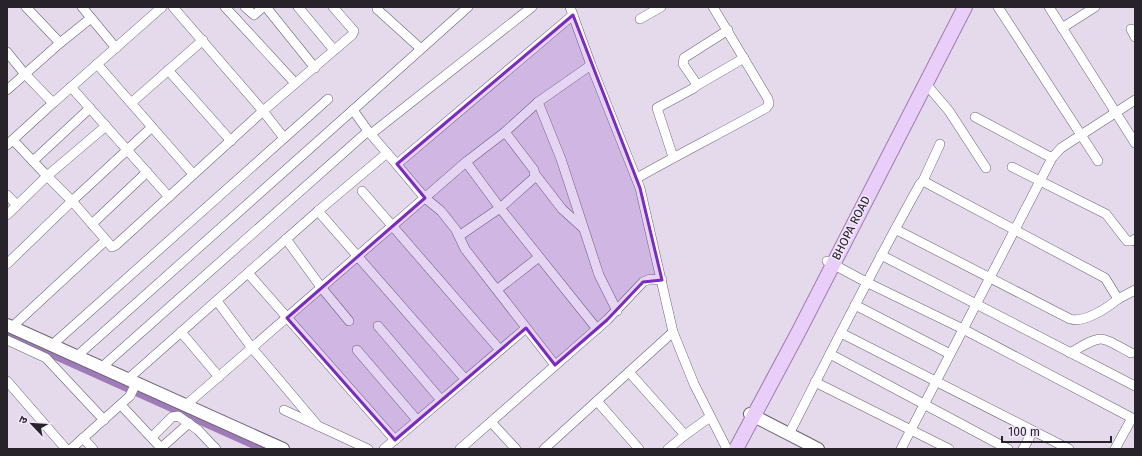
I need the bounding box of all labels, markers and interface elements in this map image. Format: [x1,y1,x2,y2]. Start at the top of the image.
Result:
street label: BHOPA ROAD [829,193,873,262]
north arrow [12,404,52,444]
text: उ [16,414,31,426]
scale bar [1002,418,1111,444]
text: 100 m [1008,425,1040,439]

